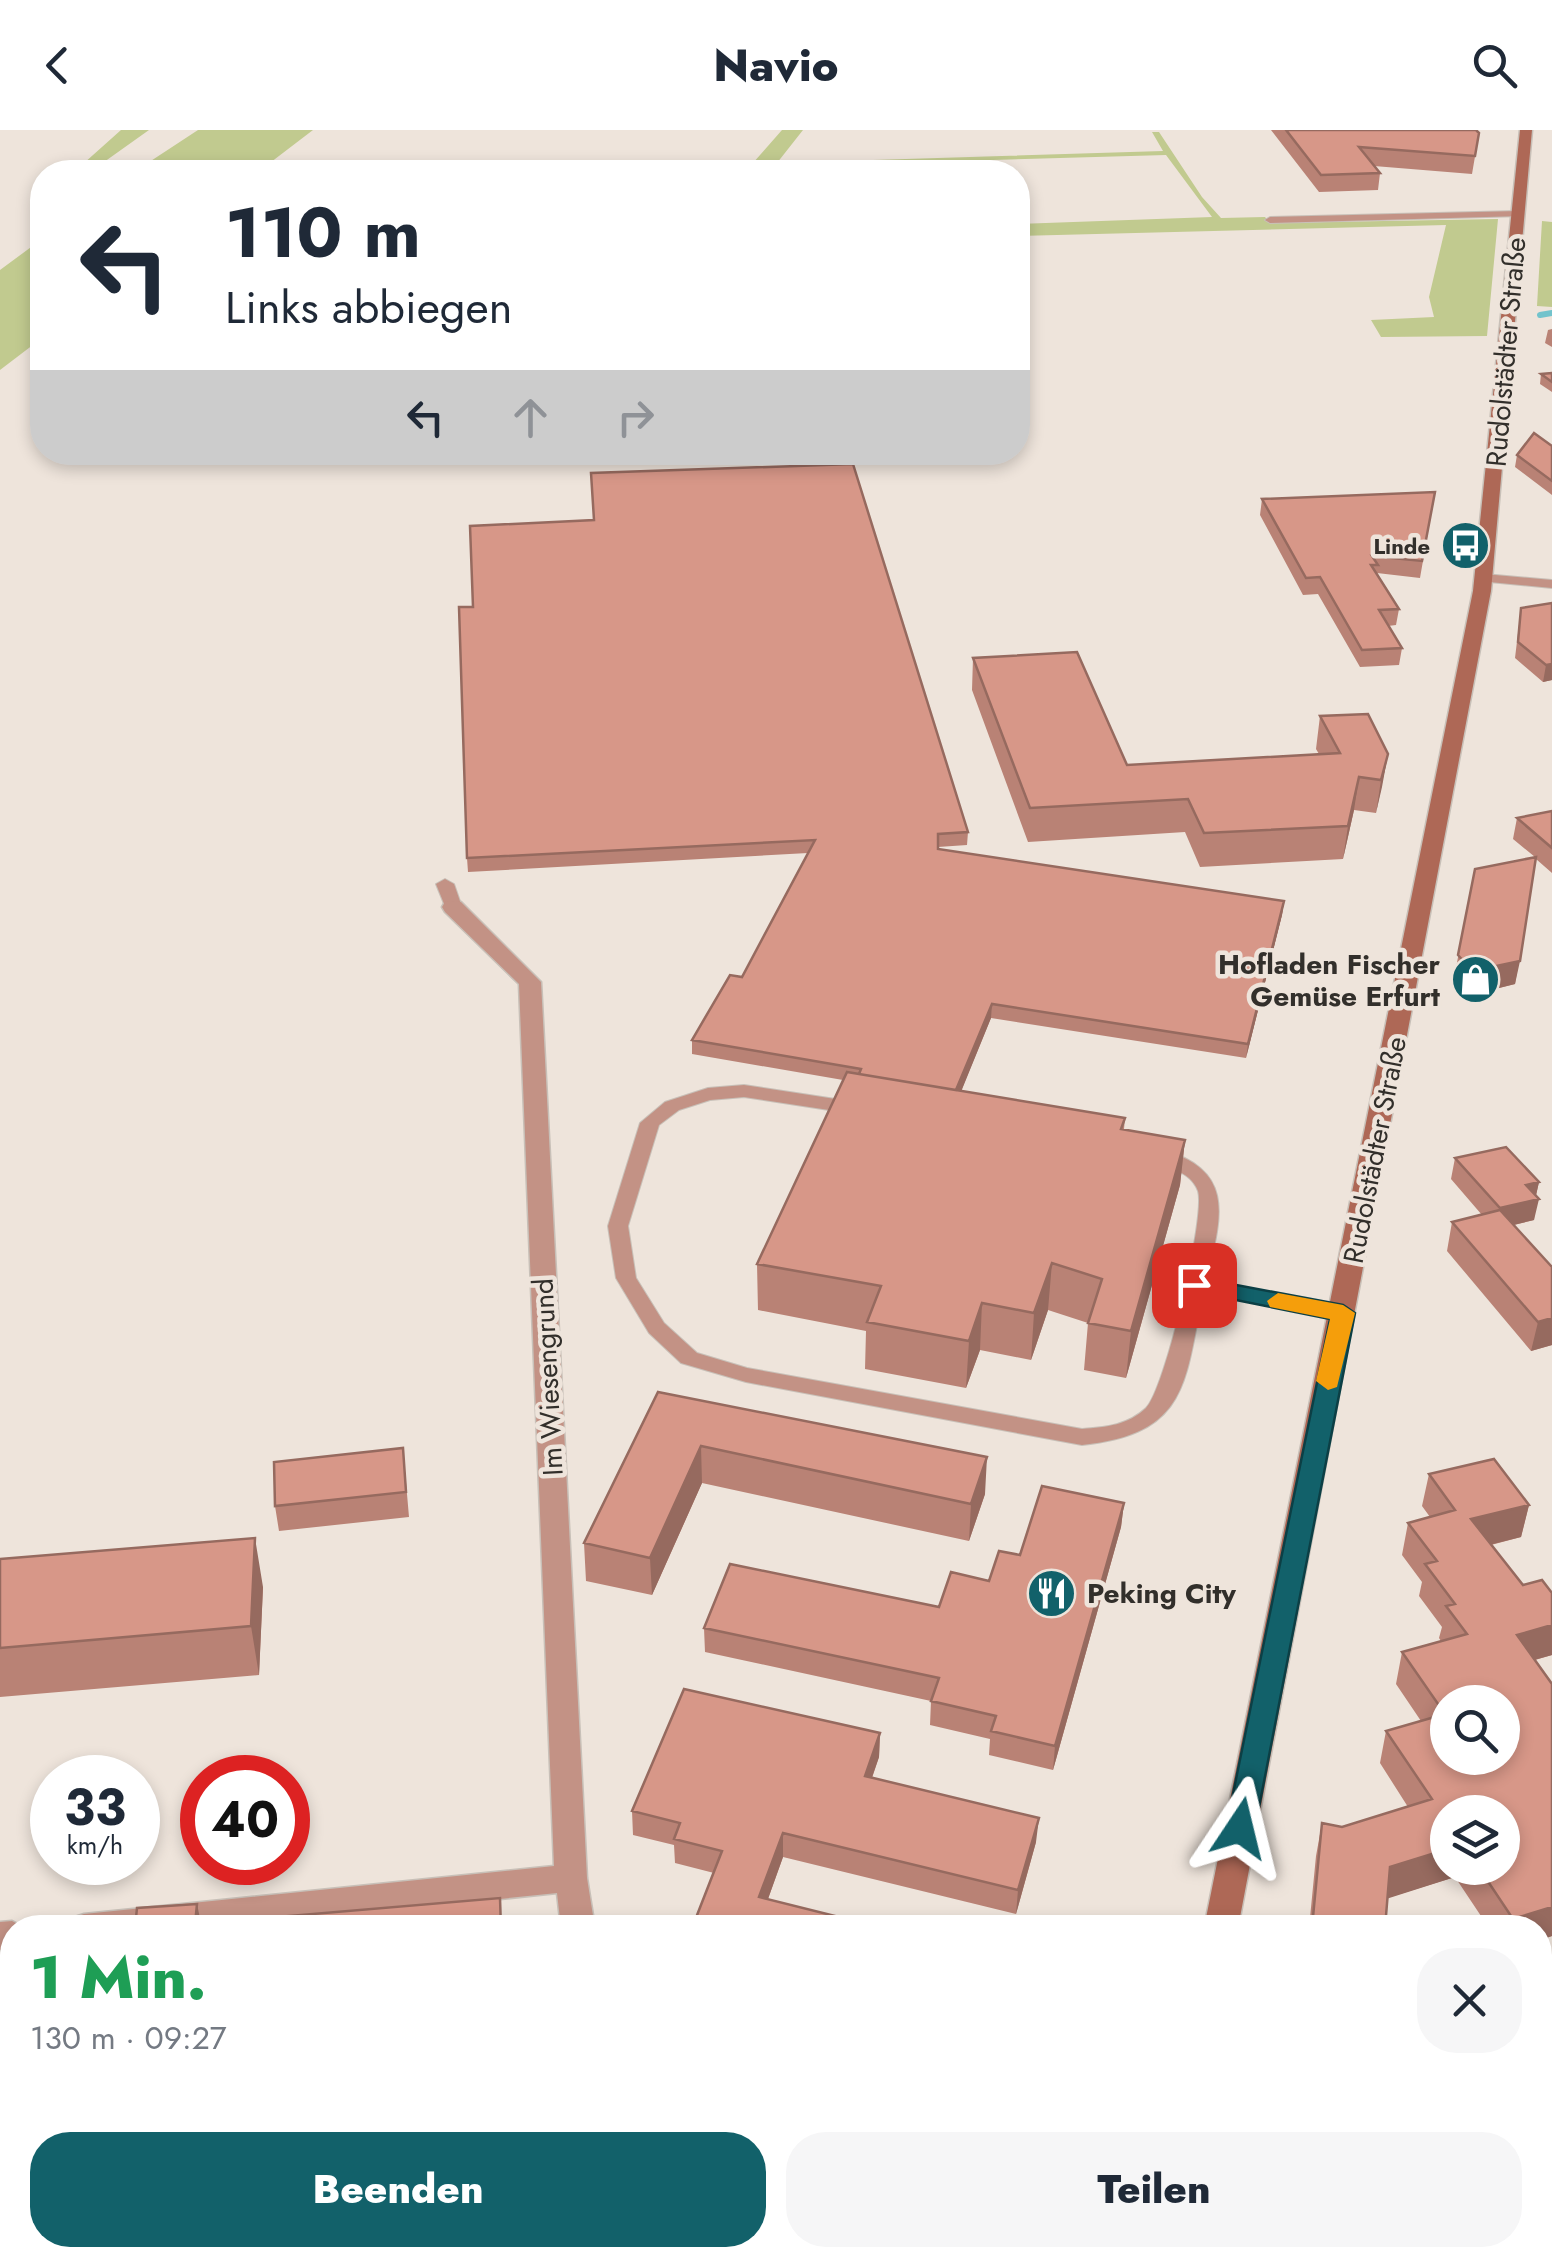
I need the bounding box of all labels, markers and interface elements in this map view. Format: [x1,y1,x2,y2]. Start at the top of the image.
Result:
text: Navio [713,33,839,98]
icon: back [30,38,85,93]
icon: search [1467,38,1522,93]
text: 110 m [225,182,421,283]
icon: left [60,200,190,330]
street label: Rudolstädter Straße [1476,236,1536,468]
text: Links abbiegen [225,275,512,340]
icon: left [398,390,453,445]
icon: ahead [503,390,558,445]
icon: right [608,390,663,445]
bus stop icon: Linde [1439,520,1491,572]
place label: Linde [1373,530,1430,562]
place label: Hofladen Fischer Gemüse Erfurt [1218,944,1440,1017]
shop icon: Hofladen Fischer Gemüse Erfurt [1449,954,1501,1006]
street label: Rudolstädter Straße [1333,1033,1417,1267]
pin [1152,1243,1237,1328]
icon: arrive [1167,1258,1222,1313]
street label: Im Wiesengrund [522,1277,574,1477]
restaurant icon: Peking City [1026,1567,1078,1619]
place label: Peking City [1087,1573,1236,1614]
map controls [1430,1685,1520,1885]
button: search [1430,1685,1520,1775]
speed limit sign: 40 [180,1755,310,1885]
text: 33 [64,1771,126,1844]
position arrow [1188,1776,1292,1880]
button: layers [1430,1795,1520,1885]
text: km/h [67,1827,123,1863]
text: 1 Min. [30,1934,207,2021]
button: close [1417,1948,1522,2053]
text: 130 m · 09:27 [30,2015,227,2061]
button: Beenden [30,2132,766,2247]
button: Teilen [786,2132,1522,2247]

